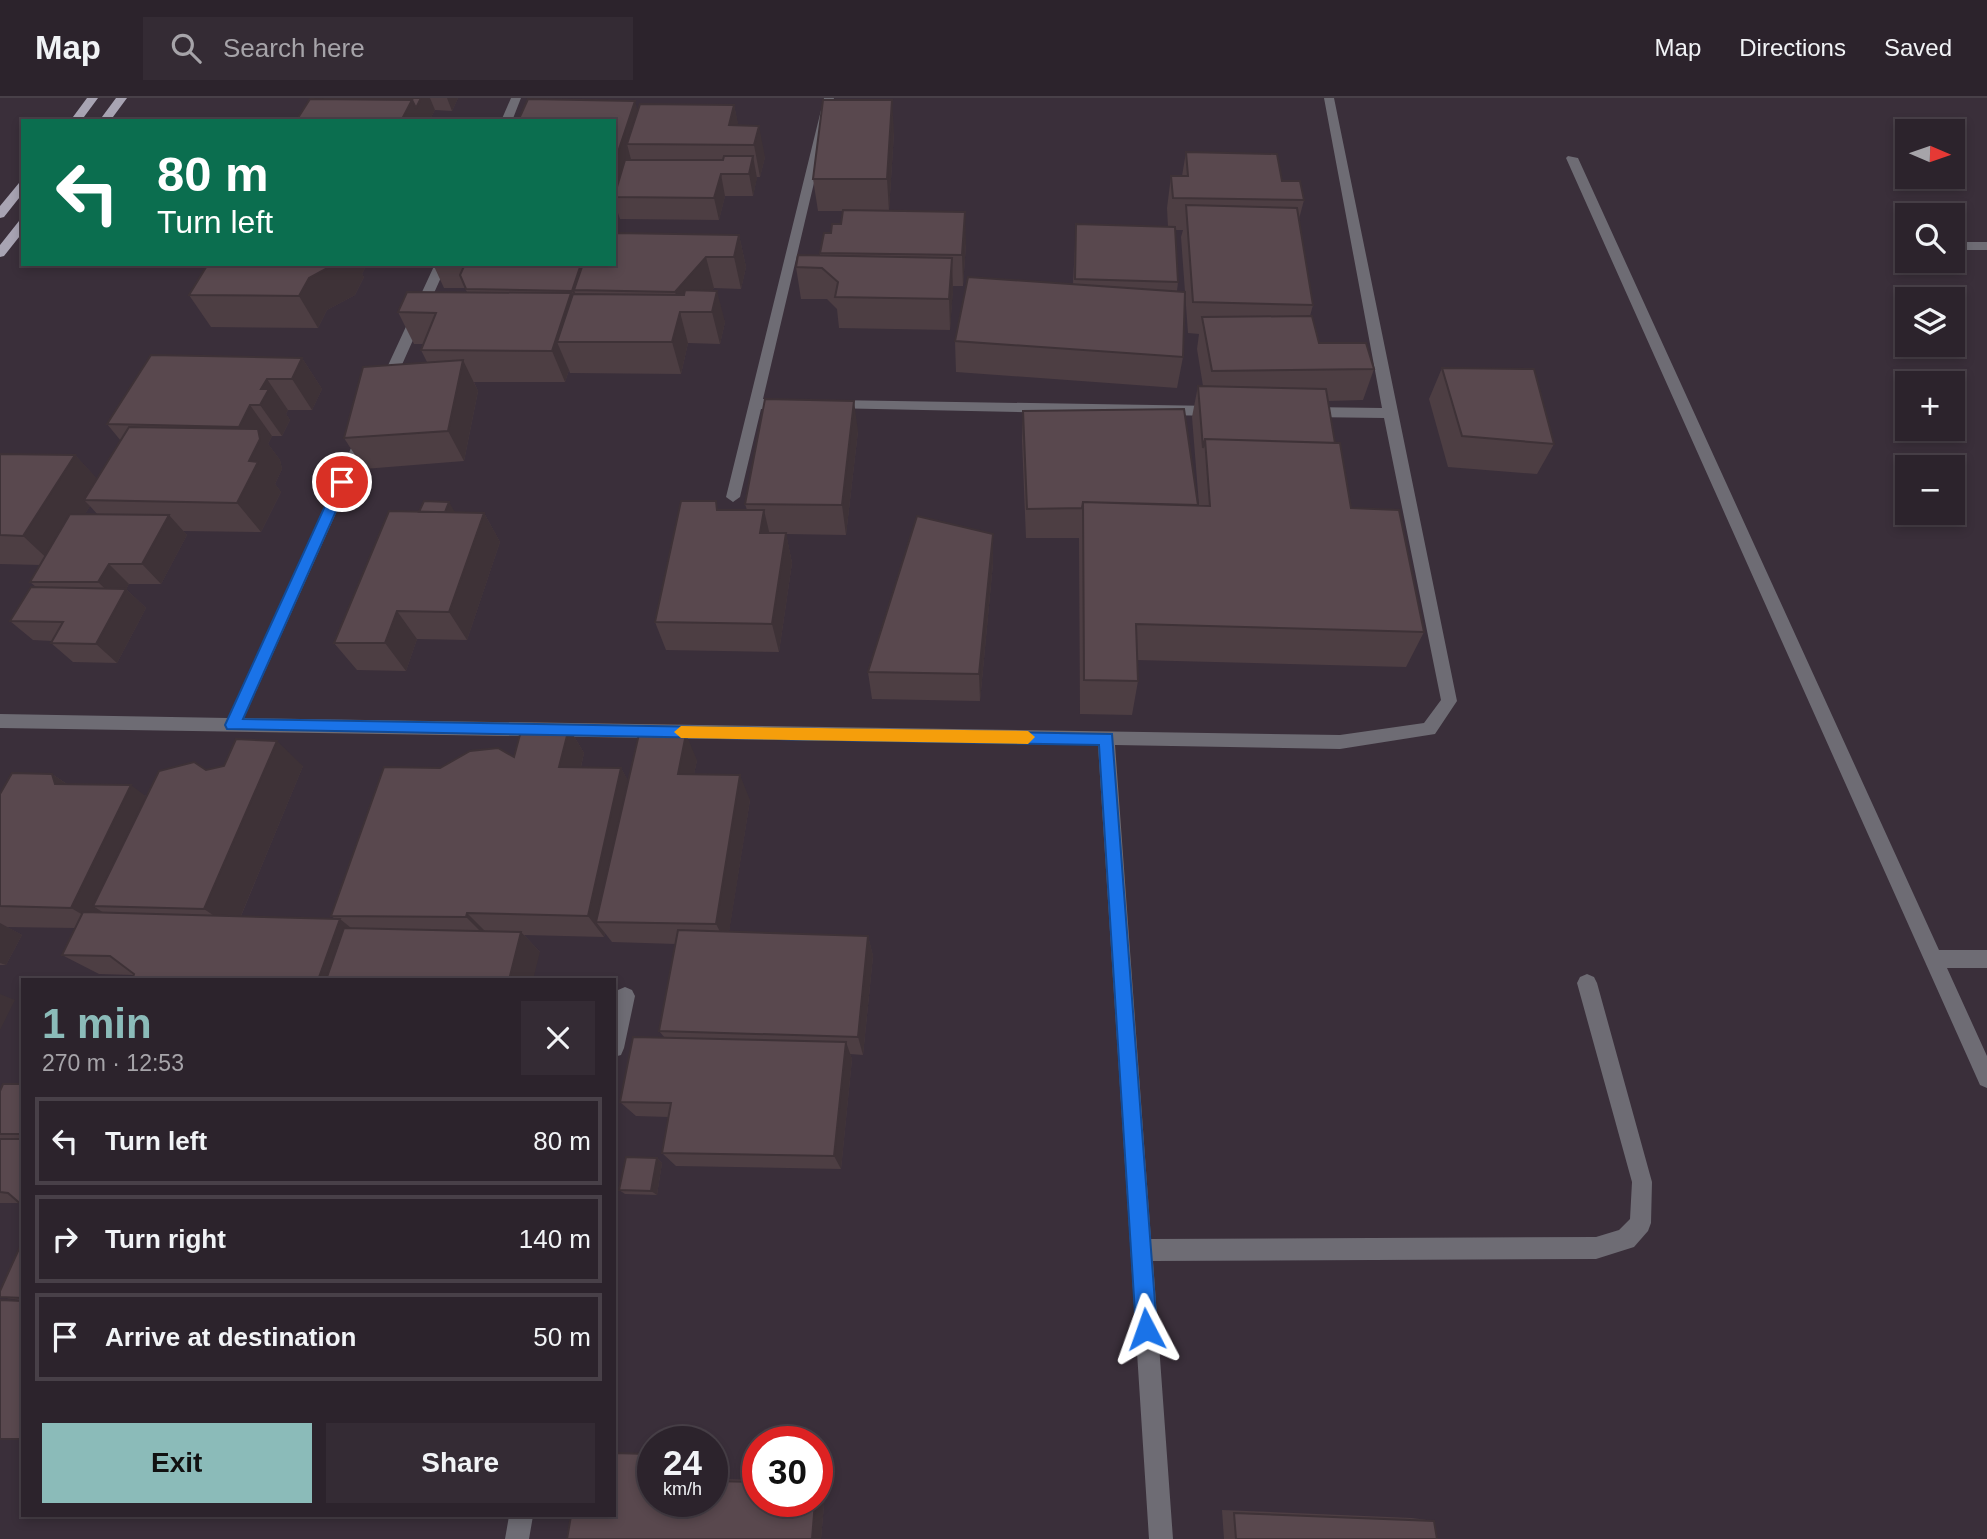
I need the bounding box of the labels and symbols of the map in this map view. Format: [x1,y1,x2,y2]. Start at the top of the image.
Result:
north arrow [1895,119,1965,189]
pin [312,452,372,512]
position arrow [1109,1292,1183,1366]
speed limit sign: 30 [742,1426,833,1517]

